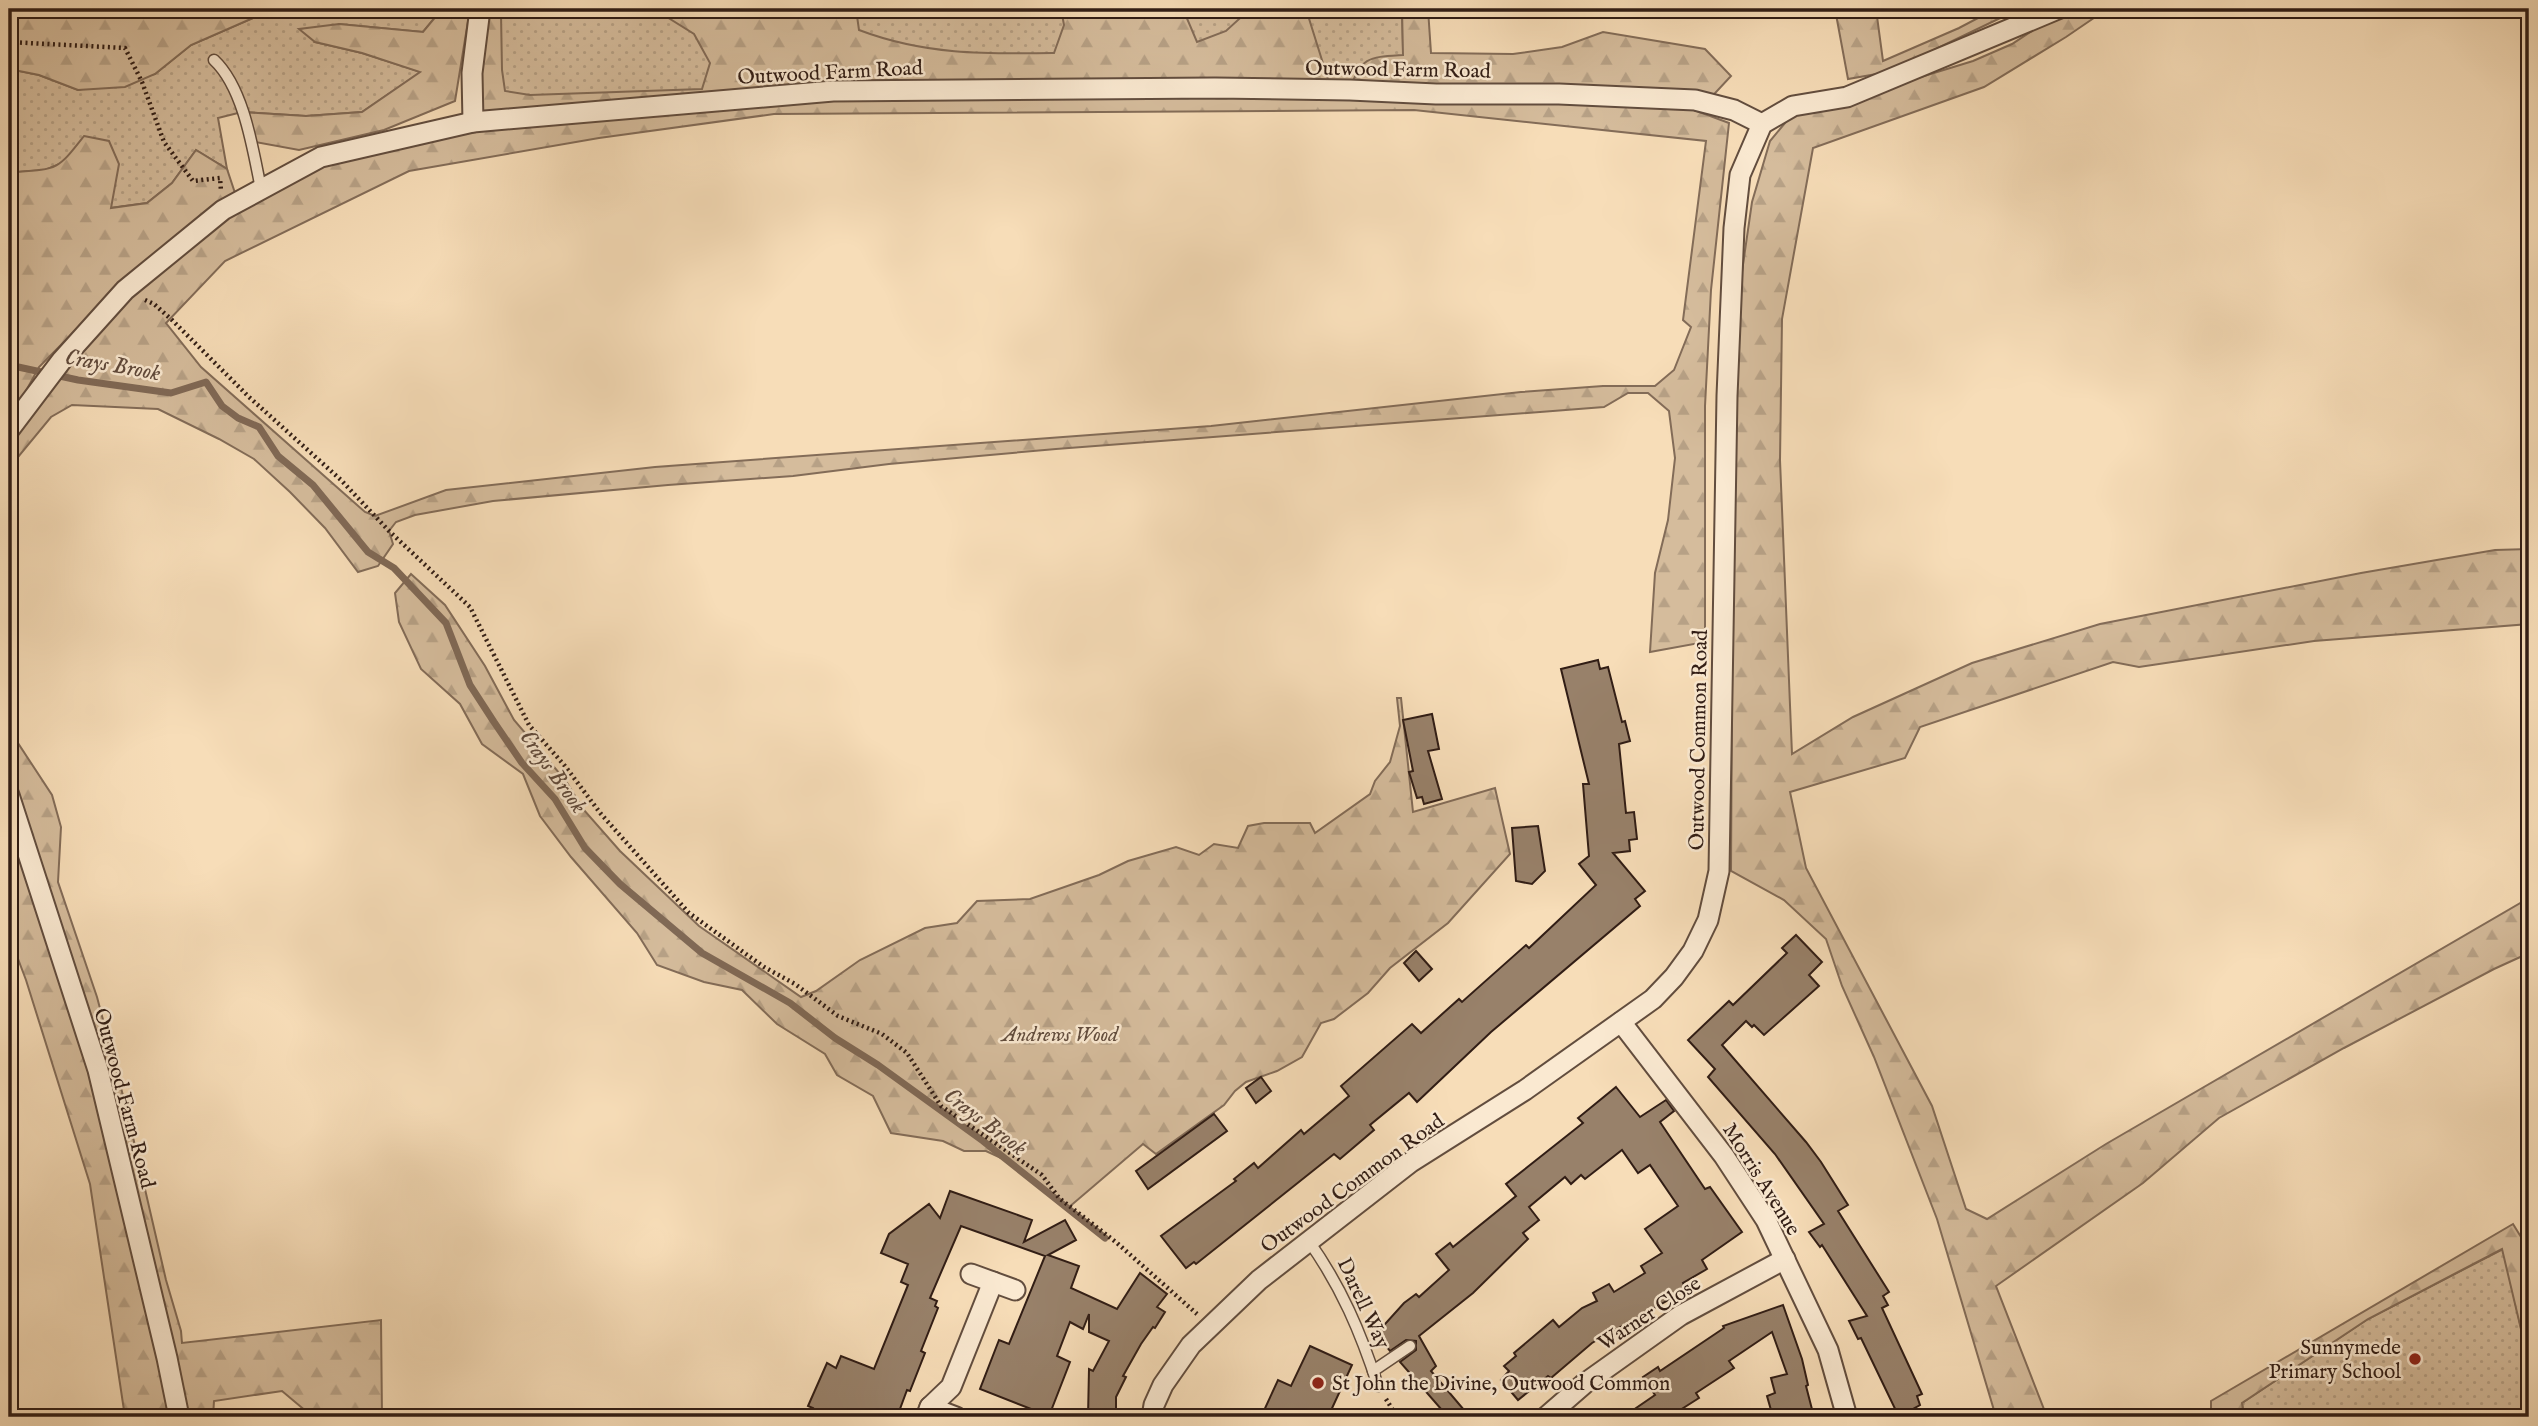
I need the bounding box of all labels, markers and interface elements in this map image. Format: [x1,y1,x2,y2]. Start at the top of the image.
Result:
street label: Outwood Farm Road [737,55,924,92]
street label: Outwood Farm Road [1305,55,1492,86]
water label: Crays Brook [63,343,163,388]
street label: Outwood Common Road [1684,629,1715,851]
water label: Crays Brook [513,724,593,819]
street label: Outwood Farm Road [86,1005,161,1192]
park label: Andrews Wood [1000,1022,1120,1049]
water label: Crays Brook [938,1082,1032,1163]
street label: Outwood Common Road [1256,1108,1451,1260]
street label: Morris Avenue [1715,1118,1806,1242]
street label: Darell Way [1330,1254,1396,1354]
street label: Warner Close [1593,1271,1707,1358]
place label: Sunnymede Primary School [2268,1335,2401,1386]
marker: Sunnymede Primary School [2407,1351,2423,1367]
place label: St John the Divine, Outwood Common [1332,1371,1670,1398]
marker: St John the Divine, Outwood Common [1310,1375,1326,1391]

